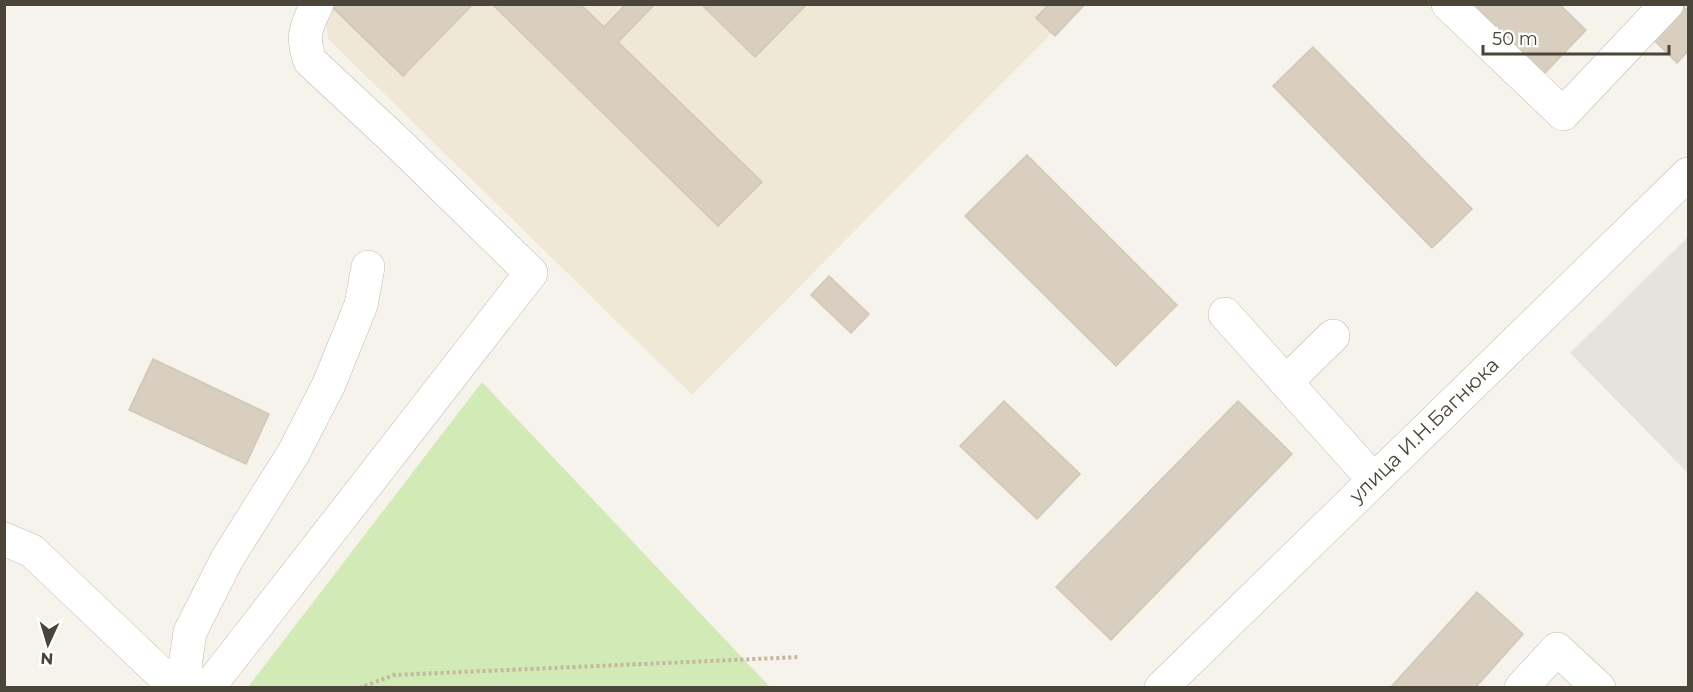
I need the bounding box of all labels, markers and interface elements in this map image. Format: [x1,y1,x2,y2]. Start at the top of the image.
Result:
scale bar [1483,18,1669,56]
text: 50 m [1492,28,1538,50]
street label: улица И.Н.Багнюка [1344,352,1504,508]
north arrow [18,614,78,674]
text: N [40,649,54,668]

